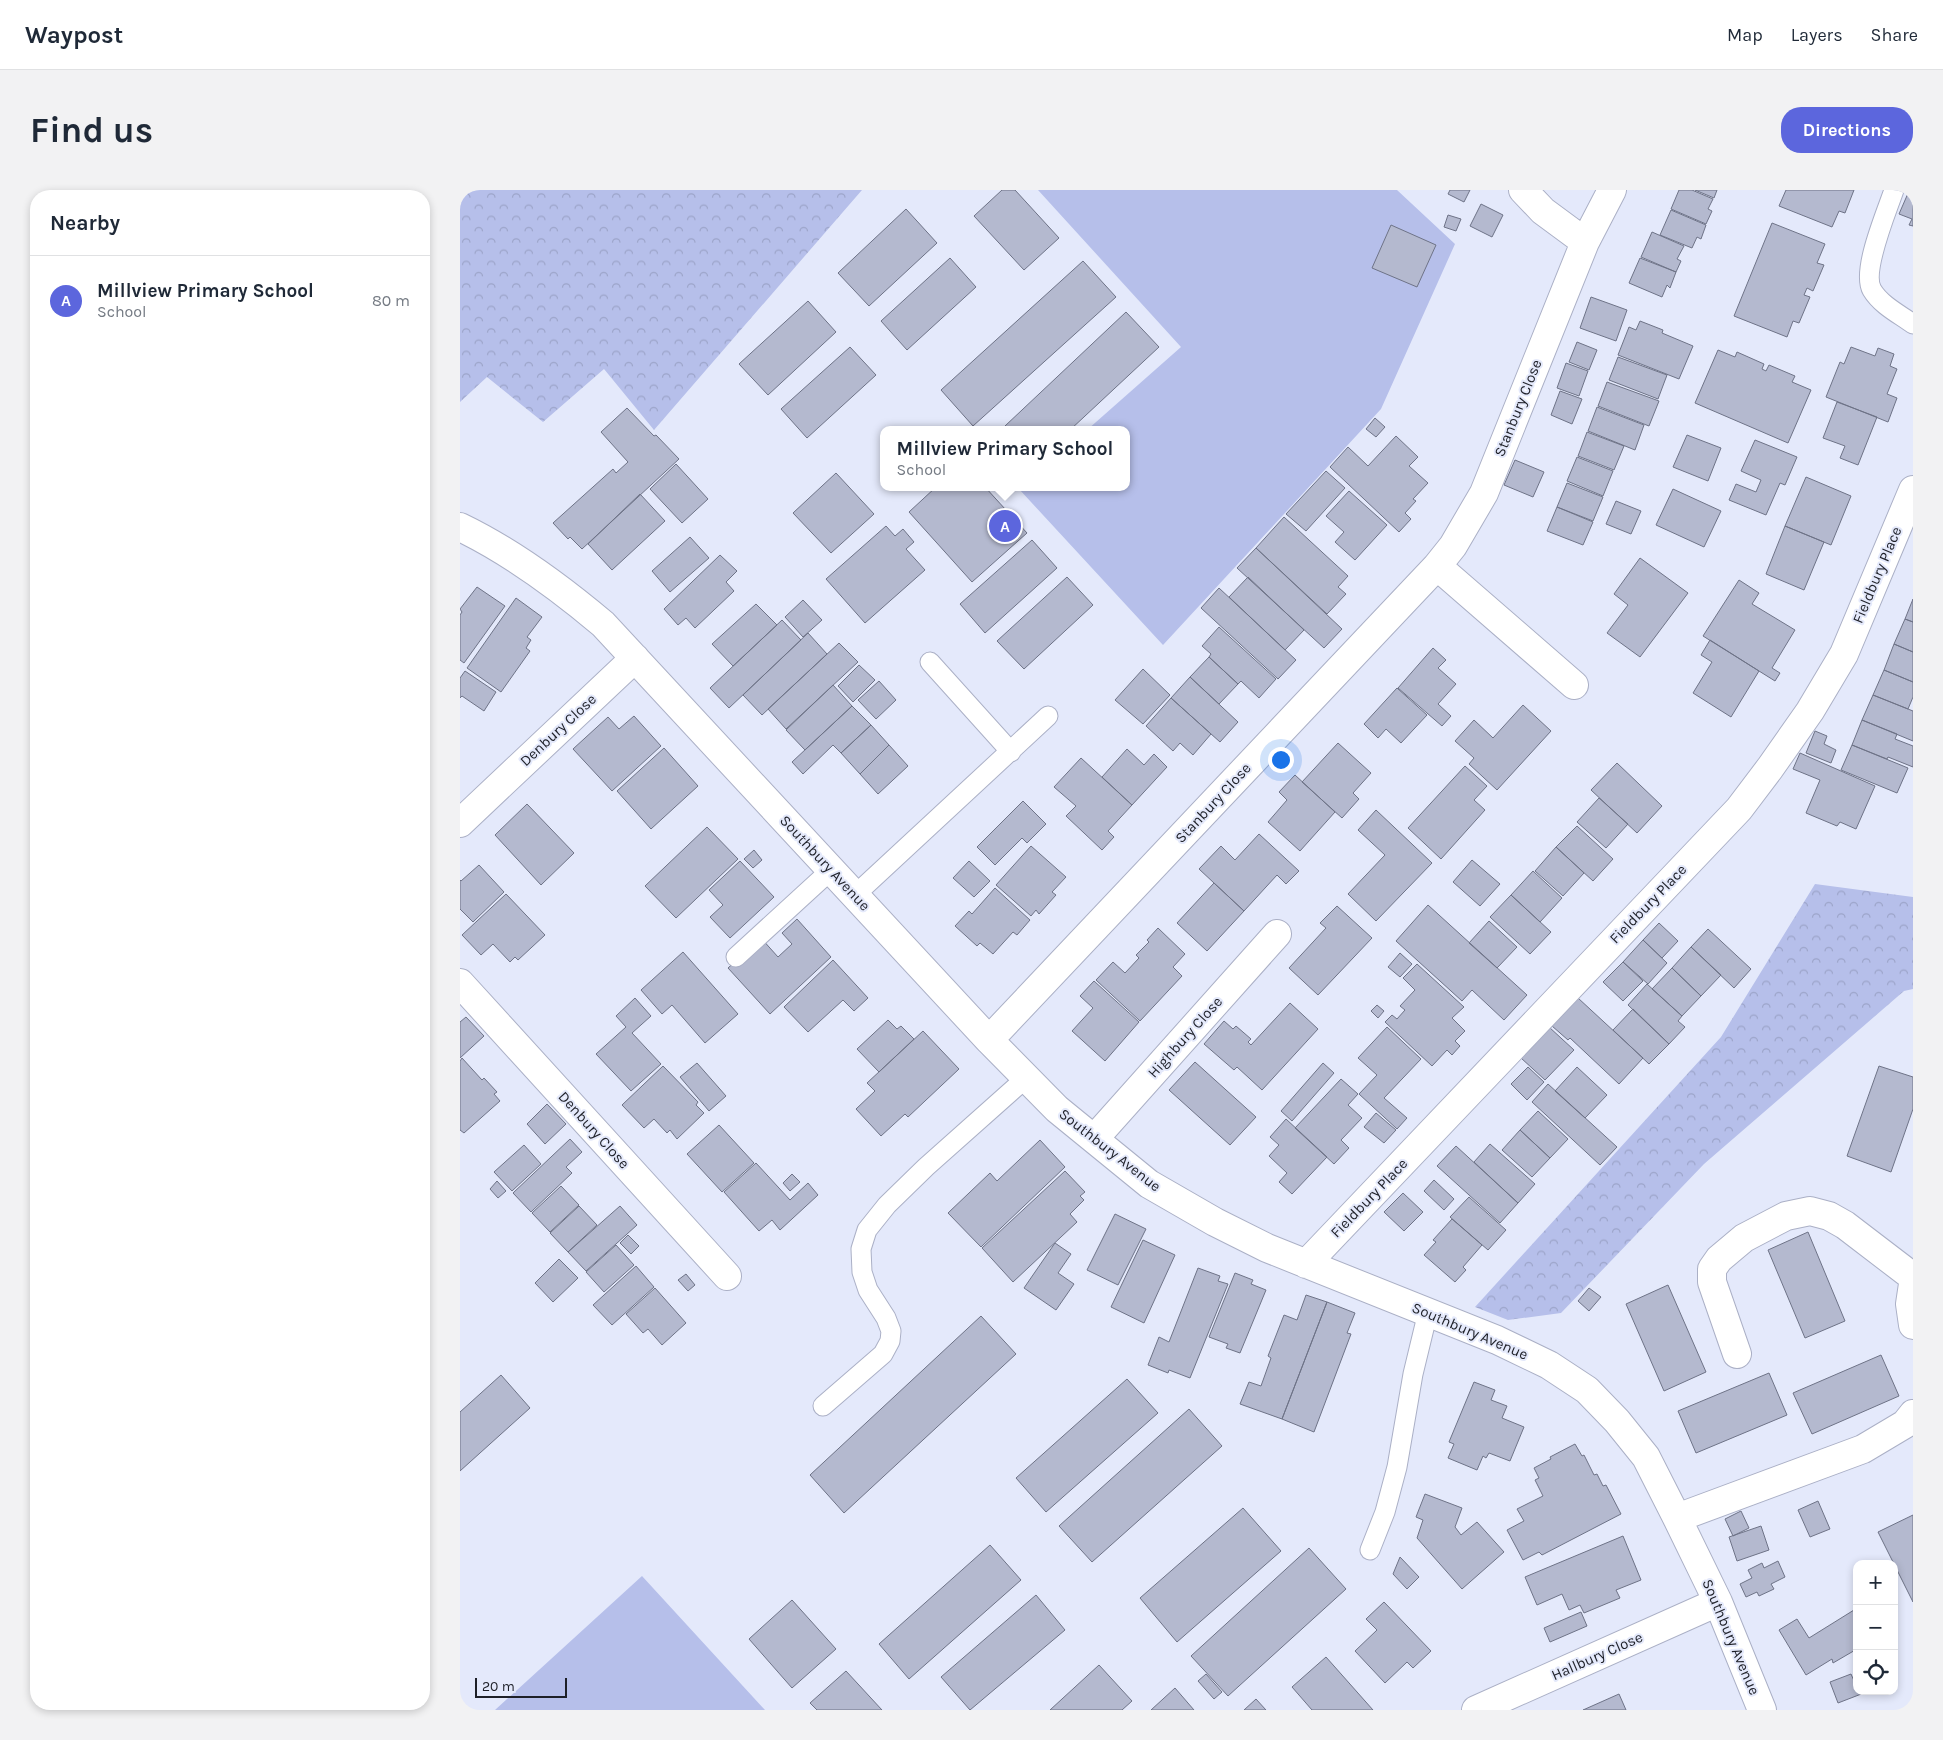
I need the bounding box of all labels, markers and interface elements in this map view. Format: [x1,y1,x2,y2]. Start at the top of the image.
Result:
text: Waypost [25,21,123,49]
text: Map [1727,24,1763,46]
text: Layers [1791,24,1843,46]
text: Share [1871,24,1918,46]
button: Directions [1781,107,1913,153]
text: Find us [30,110,153,151]
text: Nearby [50,211,120,235]
text: Millview Primary School [97,280,314,302]
text: A [61,291,71,310]
text: 80 m [372,291,410,310]
text: School [97,302,147,321]
street label: Stanbury Close [1490,357,1546,459]
popup [880,426,1130,491]
text: Millview Primary School [897,438,1113,460]
text: School [897,460,946,479]
pin: A [989,507,1021,545]
street label: Fieldbury Place [1849,524,1905,626]
street label: Denbury Close [516,690,600,770]
your location [1268,747,1294,773]
street label: Stanbury Close [1171,759,1255,847]
street label: Southbury Avenue [776,811,874,915]
street label: Fieldbury Place [1606,861,1690,947]
street label: Highbury Close [1144,993,1226,1081]
street label: Denbury Close [555,1088,633,1172]
street label: Southbury Avenue [1055,1105,1165,1195]
street label: Fieldbury Place [1327,1155,1411,1241]
street label: Southbury Avenue [1409,1298,1531,1364]
map controls [1853,1560,1898,1695]
button: + [1853,1560,1898,1605]
street label: Southbury Avenue [1698,1576,1764,1698]
button: − [1853,1605,1898,1650]
street label: Hallbury Close [1549,1628,1645,1684]
button: locate [1853,1650,1898,1695]
scale bar [475,1675,568,1698]
text: 20 m [482,1678,515,1695]

